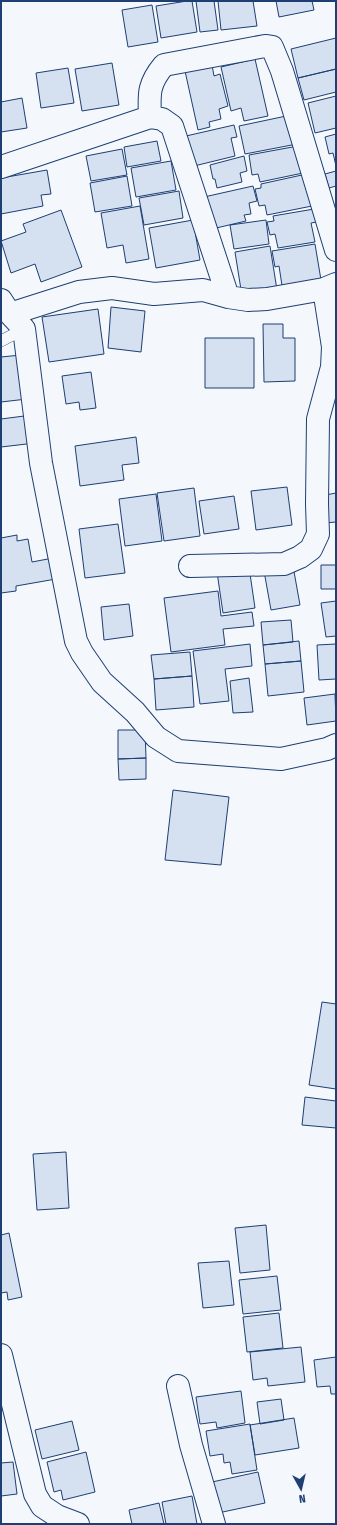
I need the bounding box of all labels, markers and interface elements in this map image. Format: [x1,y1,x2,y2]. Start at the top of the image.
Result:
north arrow [281,1469,321,1509]
text: N [298,1492,306,1505]

